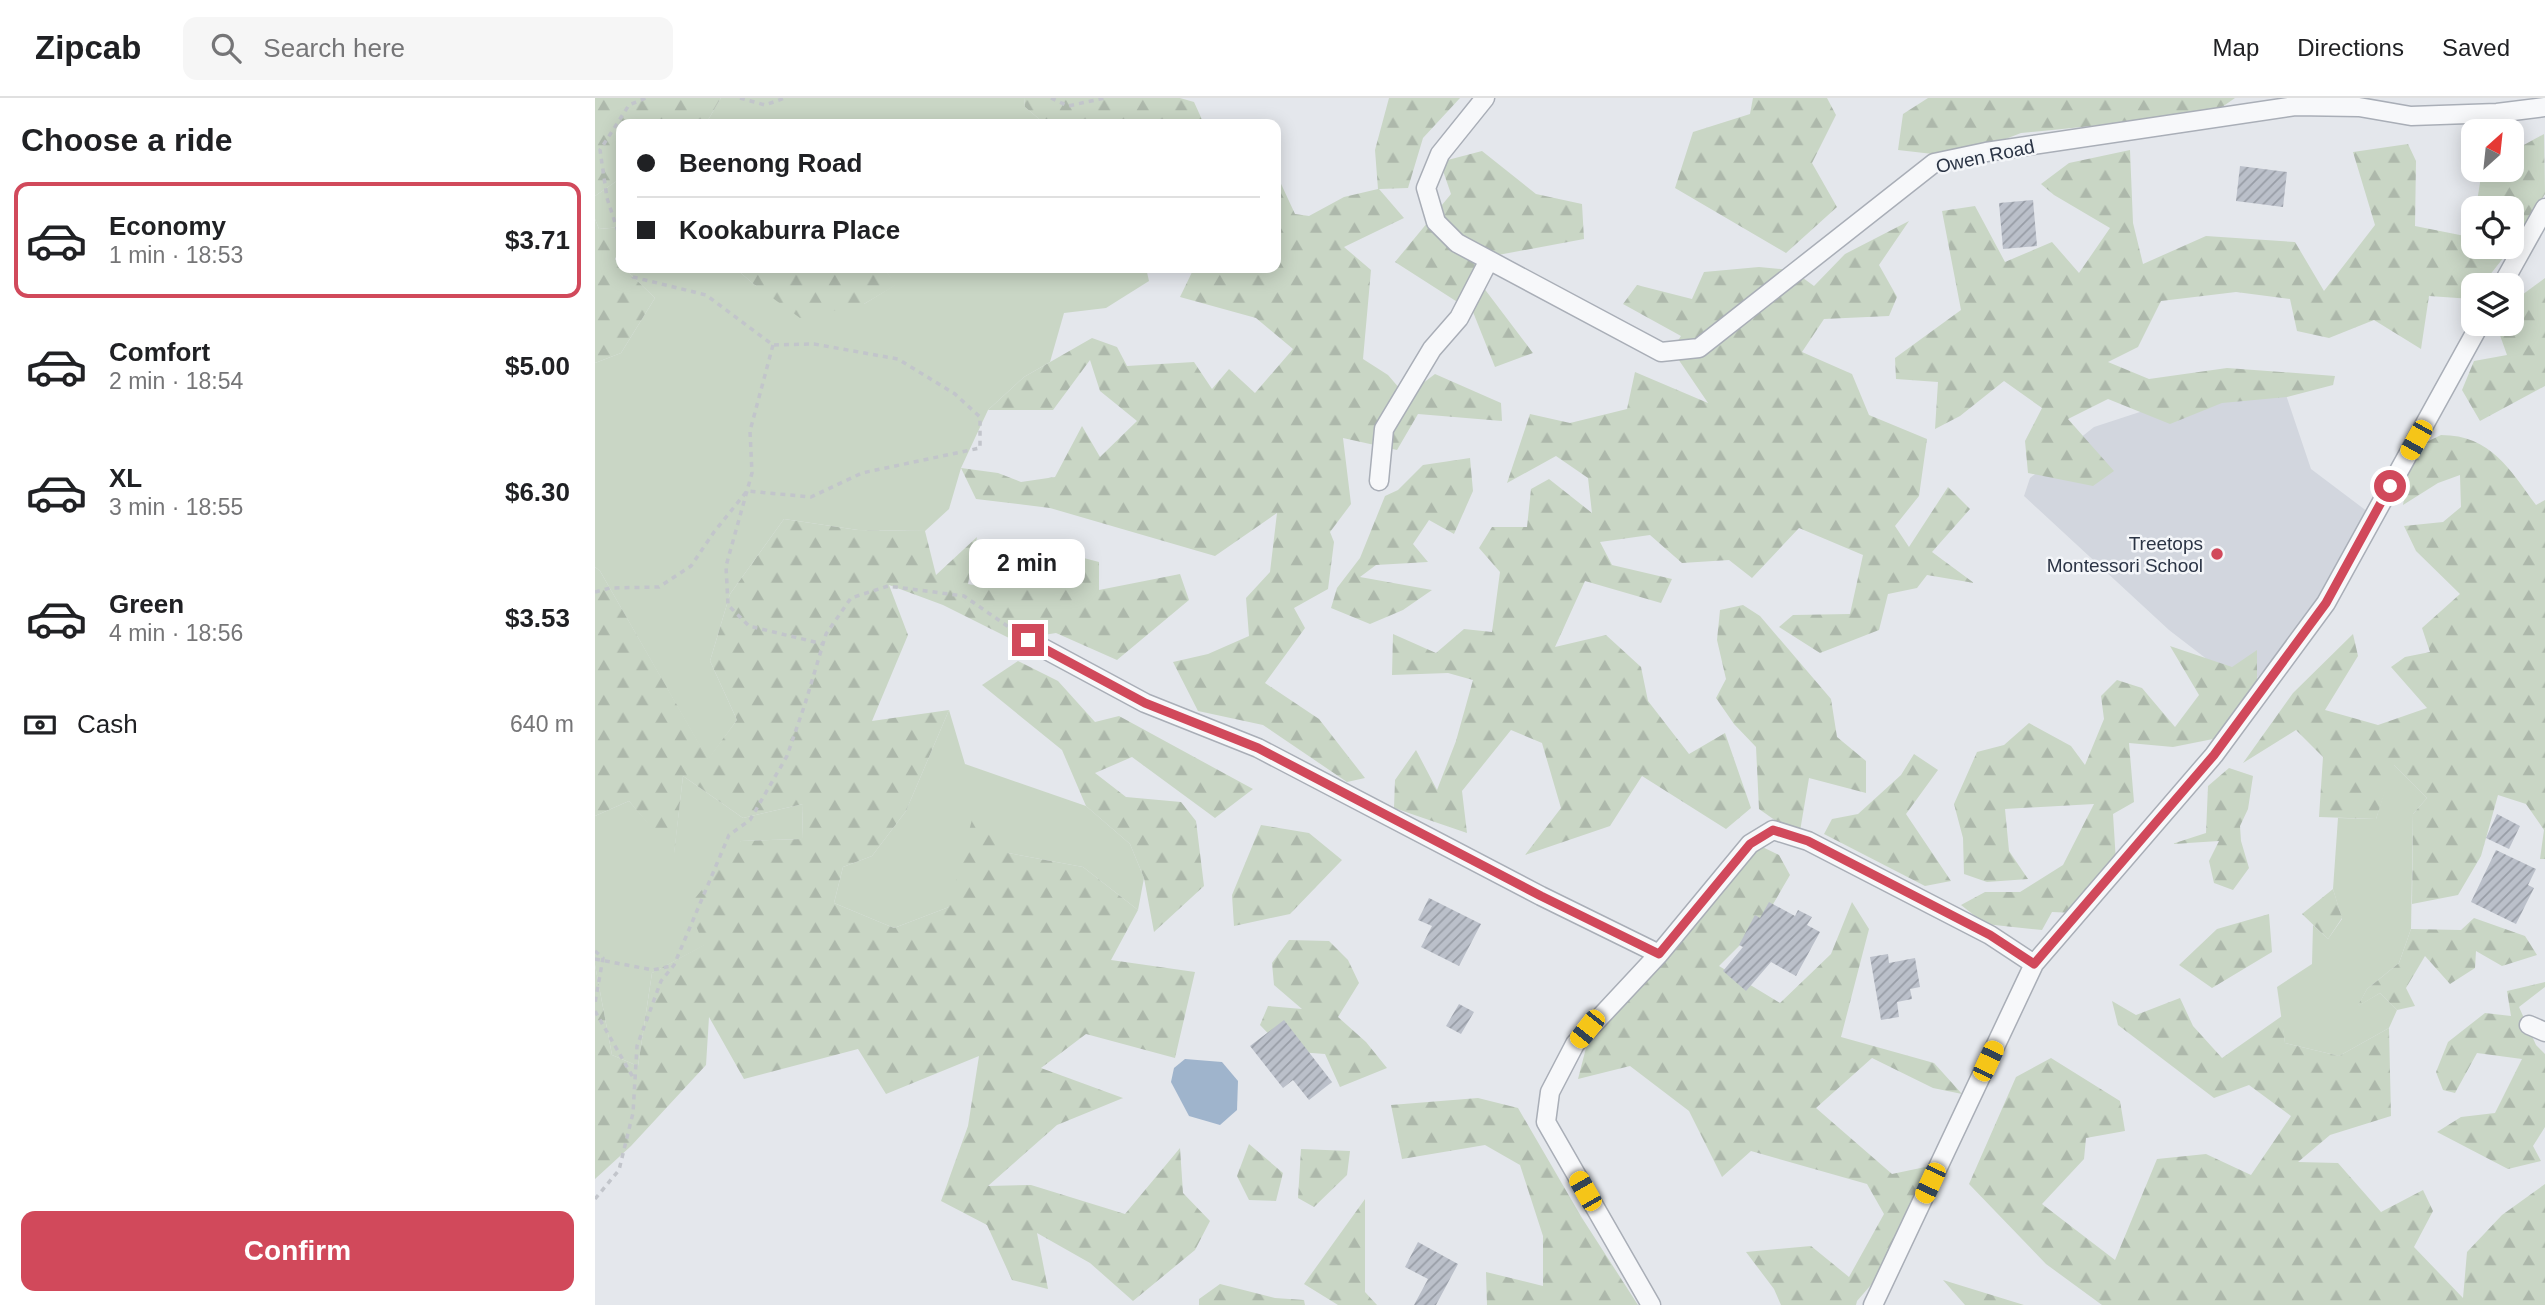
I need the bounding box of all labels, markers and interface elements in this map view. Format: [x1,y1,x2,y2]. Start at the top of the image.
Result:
search box [183,17,673,80]
text: Zipcab [35,29,141,66]
icon: search [207,29,245,67]
text: Search here [263,33,405,63]
text: Map [2213,34,2259,61]
text: Directions [2297,34,2404,61]
text: Saved [2442,34,2510,61]
north arrow [2461,119,2523,182]
map controls [2461,119,2524,336]
text: Choose a ride [21,122,233,158]
street label: Owen Road [1934,136,2036,177]
text: Beenong Road [679,148,862,178]
button: locate [2461,196,2524,259]
icon: car [25,209,88,272]
text: Economy [109,211,226,241]
text: Kookaburra Place [679,215,900,245]
text: $3.71 [505,225,570,255]
text: 1 min · 18:53 [109,242,243,268]
button: layers [2461,273,2524,336]
icon: car [25,335,88,398]
text: Comfort [109,337,210,367]
text: $5.00 [505,351,570,381]
text: 2 min · 18:54 [109,368,243,394]
car [2397,417,2436,463]
icon: car [25,461,88,524]
text: XL [109,463,142,493]
route start [2374,470,2406,502]
text: $6.30 [505,477,570,507]
text: 3 min · 18:55 [109,494,243,520]
place label: Treetops Montessori School [2047,533,2203,576]
callout: 2 min [970,538,1086,588]
marker: Treetops Montessori School [2209,546,2225,562]
text: 2 min [997,550,1057,576]
icon: car [25,587,88,650]
text: Green [109,589,184,619]
text: $3.53 [505,603,570,633]
text: 4 min · 18:56 [109,620,243,646]
route end [1012,624,1044,656]
icon: cash [21,706,59,744]
text: Cash [77,709,138,739]
text: 640 m [510,711,574,737]
car [1566,1006,1609,1052]
car [1970,1038,2007,1084]
car [1912,1160,1949,1206]
car [1566,1168,1605,1214]
button: Confirm [21,1211,574,1291]

